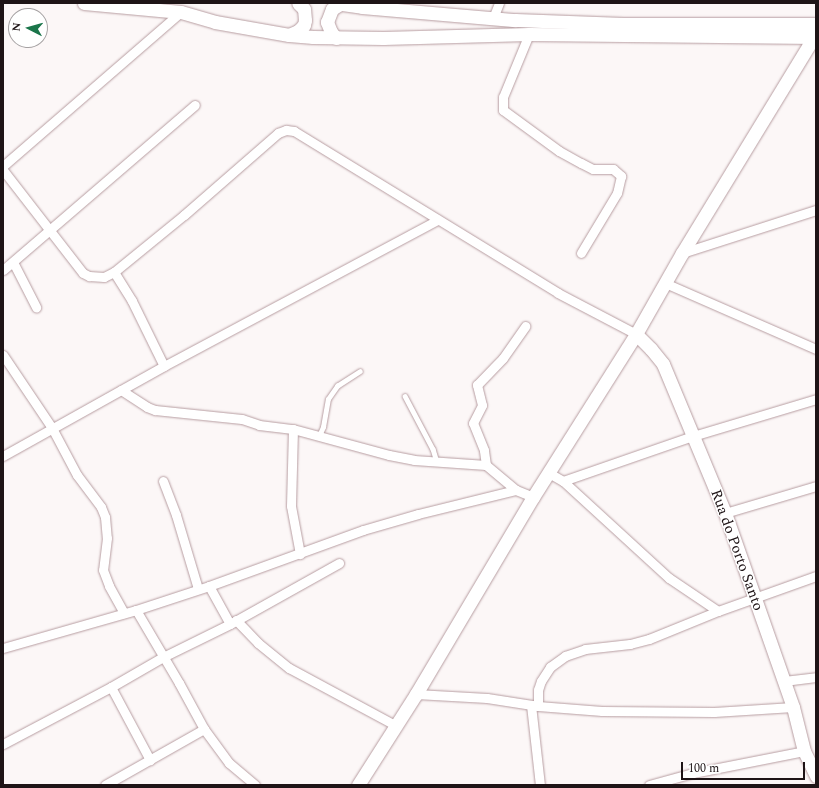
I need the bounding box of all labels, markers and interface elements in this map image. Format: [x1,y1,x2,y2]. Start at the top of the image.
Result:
north arrow [8,8,48,48]
text: N [8,21,25,32]
street label: Rua do Porto Santo [707,487,767,613]
scale bar [683,754,807,780]
text: 100 m [688,759,719,778]

